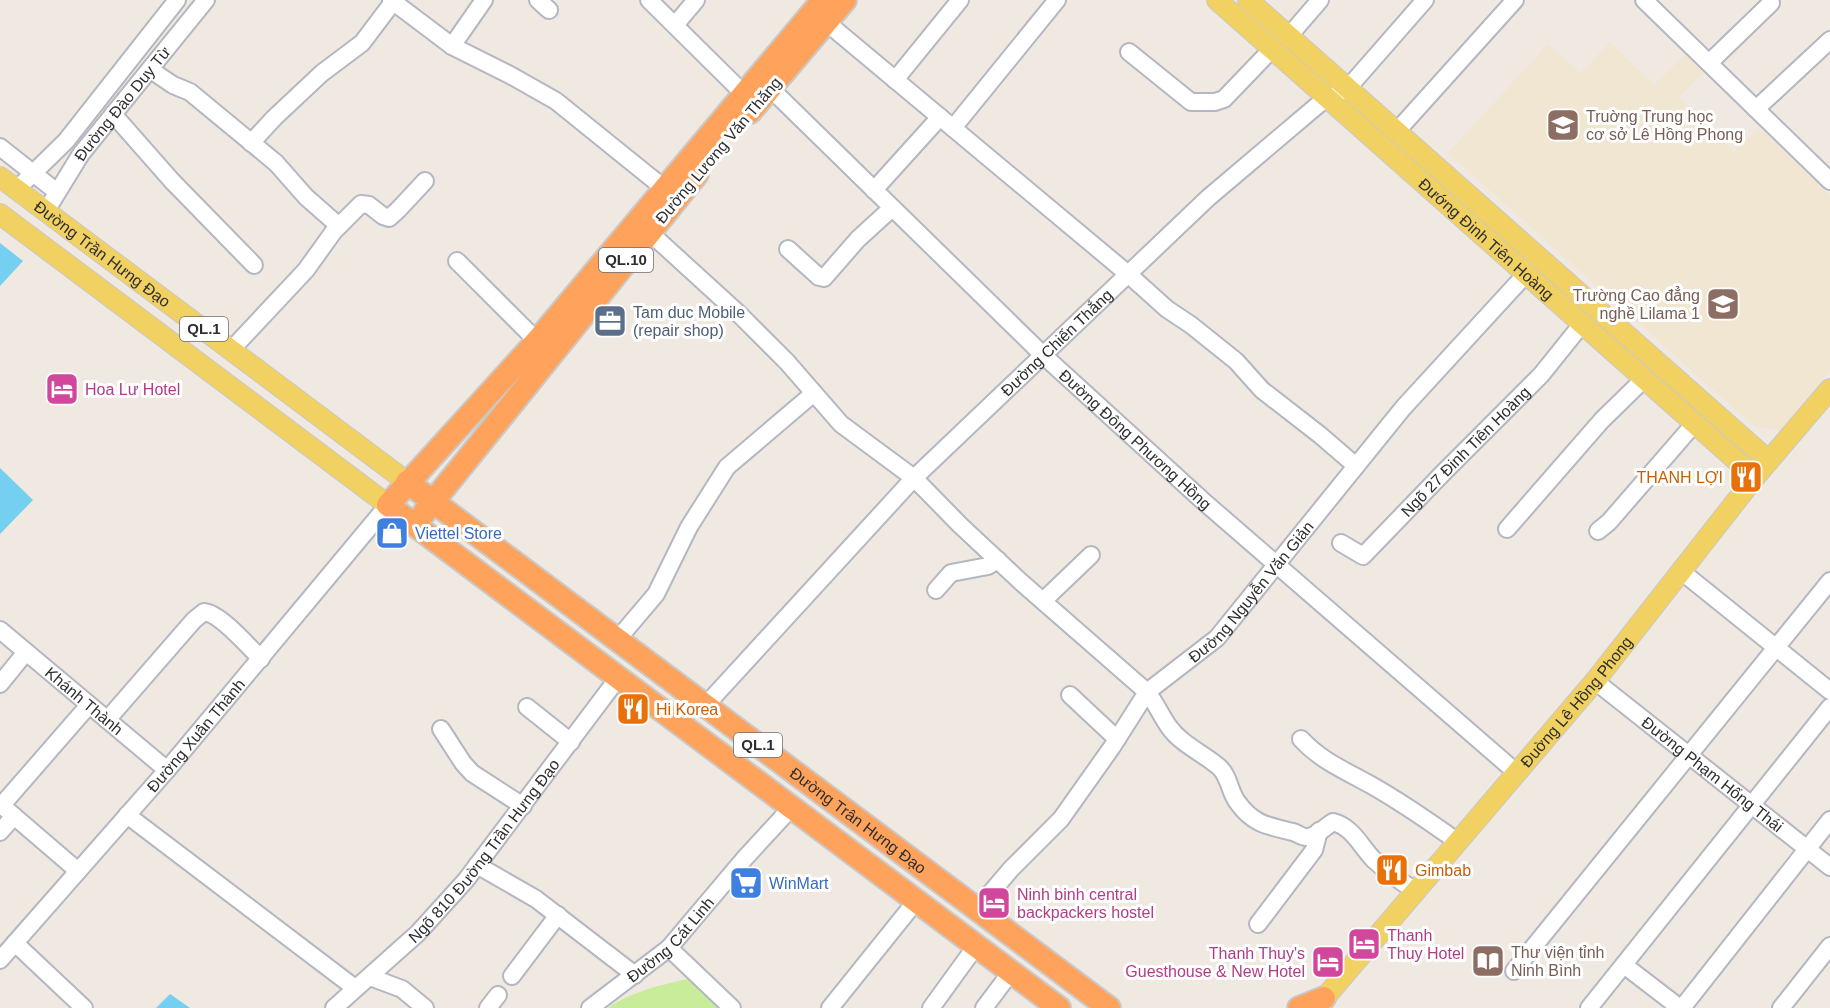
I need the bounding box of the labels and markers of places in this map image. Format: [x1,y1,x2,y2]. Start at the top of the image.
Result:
school or university icon: Truờng Trung học cơ sở Lê Hồng Phong [1545,107,1581,143]
place label: Truờng Trung học cơ sở Lê Hồng Phong [1586,108,1743,143]
place label: Trường Cao đẳng nghề Lilama 1 [1573,286,1700,322]
school or university icon: Trường Cao đẳng nghề Lilama 1 [1705,286,1741,322]
office icon: Tam duc Mobile (repair shop) [592,303,628,339]
place label: Tam duc Mobile (repair shop) [633,304,745,339]
hotel icon: Hoa Lư Hotel [44,371,80,407]
place label: Hoa Lư Hotel [85,381,180,398]
restaurant icon: THANH LỢI [1728,459,1764,495]
place label: THANH LỢI [1636,469,1723,486]
shop icon: Viettel Store [374,515,410,551]
place label: Viettel Store [415,525,502,542]
restaurant icon: Hi Korea [615,691,651,727]
place label: Hi Korea [656,701,718,718]
restaurant icon: Gimbab [1374,852,1410,888]
place label: Gimbab [1415,862,1471,879]
supermarket icon: WinMart [728,865,764,901]
place label: WinMart [769,875,829,892]
hotel icon: Ninh binh central backpackers hostel [976,885,1012,921]
place label: Ninh binh central backpackers hostel [1017,886,1154,921]
hotel icon: Thanh Thuy Hotel [1346,926,1382,962]
place label: Thanh Thuy Hotel [1387,927,1464,962]
library icon: Thư viện tỉnh Ninh Bình [1470,943,1506,979]
hotel icon: Thanh Thuy's Guesthouse & New Hotel [1310,944,1346,980]
place label: Thư viện tỉnh Ninh Bình [1511,944,1604,979]
place label: Thanh Thuy's Guesthouse & New Hotel [1125,945,1305,980]

